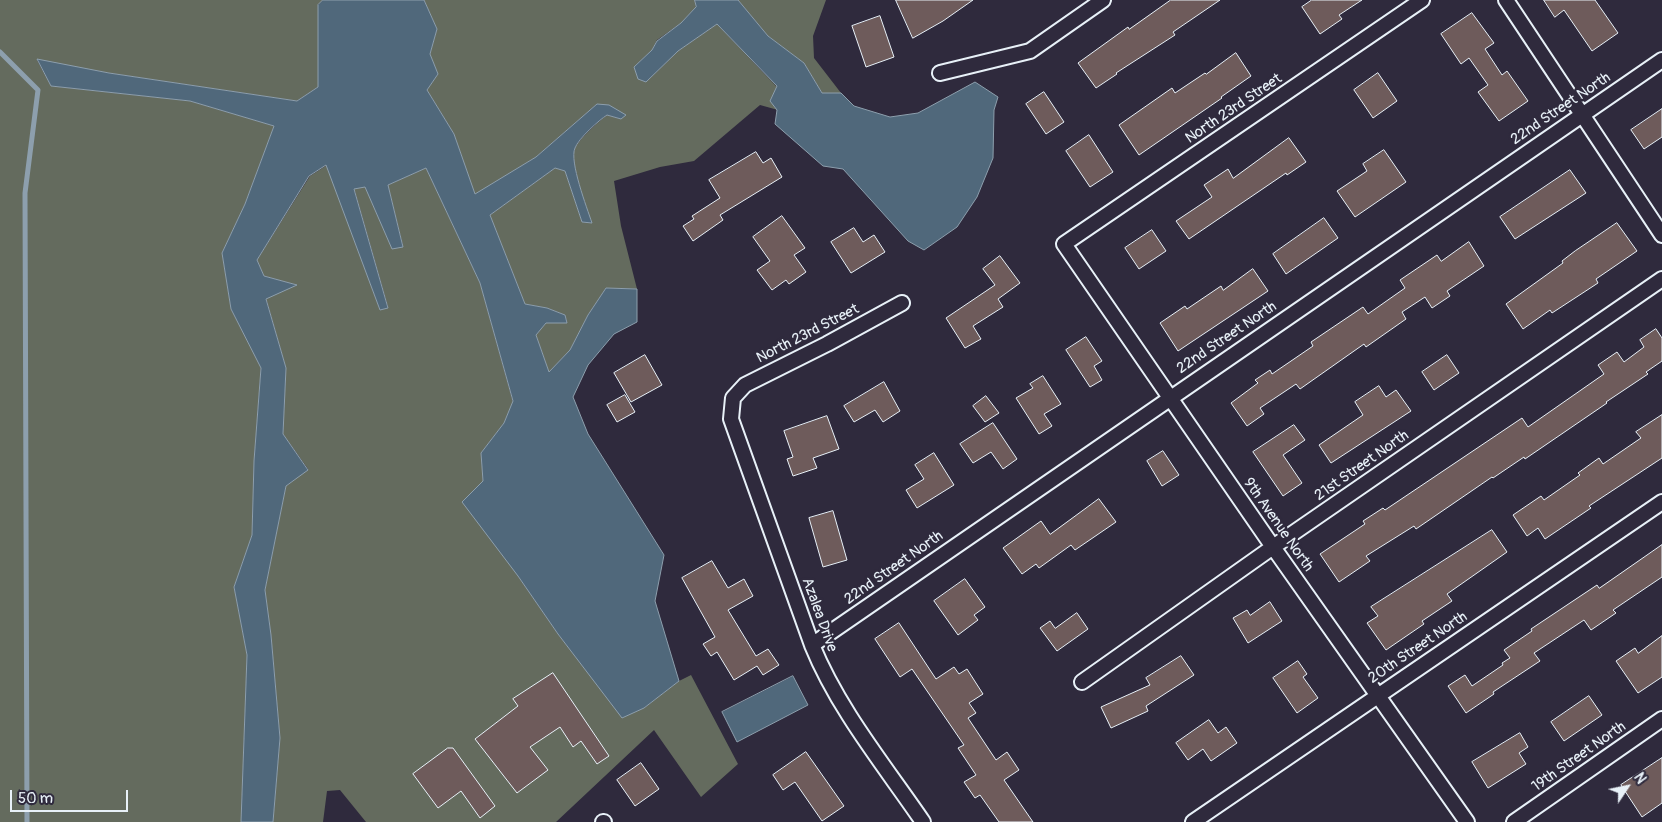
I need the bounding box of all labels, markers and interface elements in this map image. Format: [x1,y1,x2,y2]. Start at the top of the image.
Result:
street label: 22nd Street North [1508,69,1614,149]
street label: North 23rd Street [1182,70,1286,148]
street label: 22nd Street North [1174,298,1280,378]
street label: North 23rd Street [754,300,862,368]
street label: 21st Street North [1311,427,1413,505]
street label: 9th Avenue North [1239,475,1317,575]
street label: 22nd Street North [841,527,947,609]
street label: Azalea Drive [797,575,841,655]
street label: 20th Street North [1365,608,1471,688]
street label: 19th Street North [1529,718,1629,796]
north arrow [1602,762,1652,812]
text: N [1630,770,1650,787]
scale bar [12,780,130,812]
text: 50 m [18,789,53,808]

